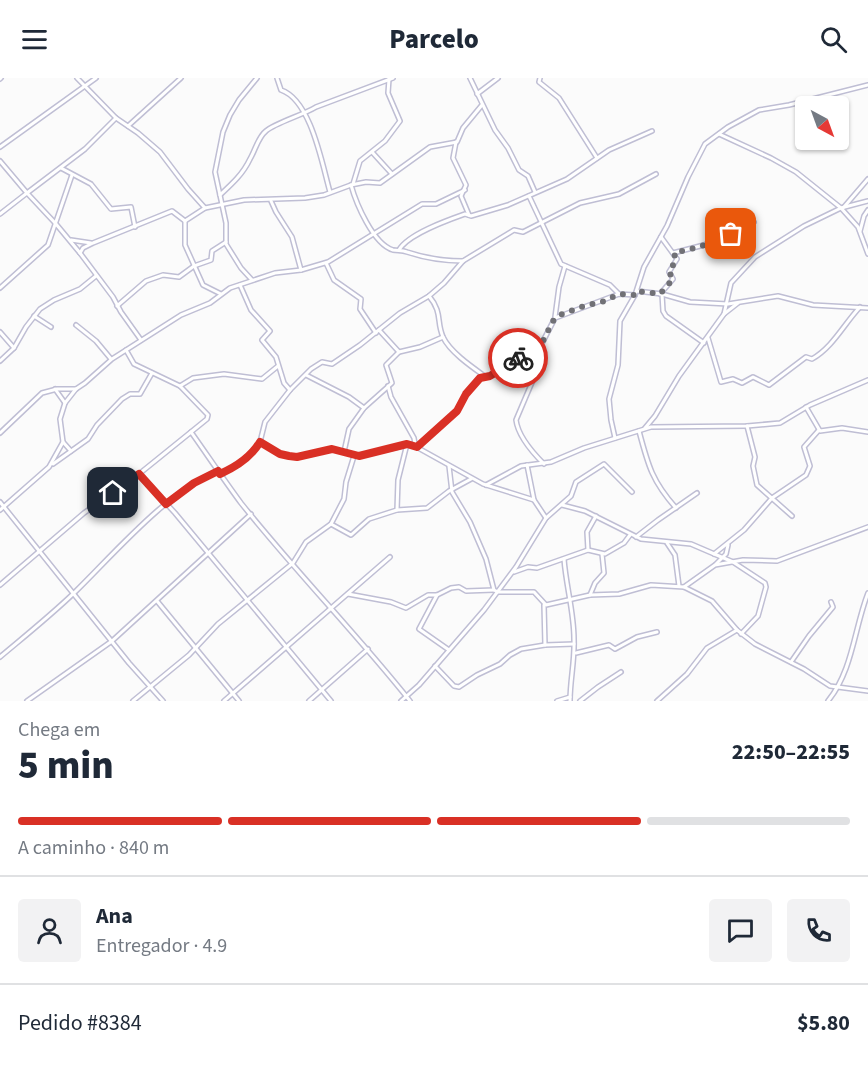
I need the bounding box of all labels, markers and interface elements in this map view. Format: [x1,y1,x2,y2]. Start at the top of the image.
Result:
text: Parcelo [389,20,479,59]
icon: menu [18,23,51,56]
icon: search [817,23,850,56]
north arrow [795,96,849,150]
map controls [795,96,849,150]
pin [705,208,756,259]
icon: bag [714,217,747,250]
courier [488,328,548,388]
icon: bike [502,342,535,375]
pin [87,467,138,518]
icon: home [96,476,129,509]
text: Chega em [18,716,100,744]
text: 22:50–22:55 [732,736,850,768]
text: 5 min [18,738,114,794]
text: A caminho · 840 m [18,834,169,862]
button: person [18,899,81,962]
button: chat [709,899,772,962]
button: phone [787,899,850,962]
text: Ana [96,900,133,932]
text: Entregador · 4.9 [96,932,227,960]
text: Pedido #8384 [18,1007,142,1039]
text: $5.80 [797,1007,850,1039]

